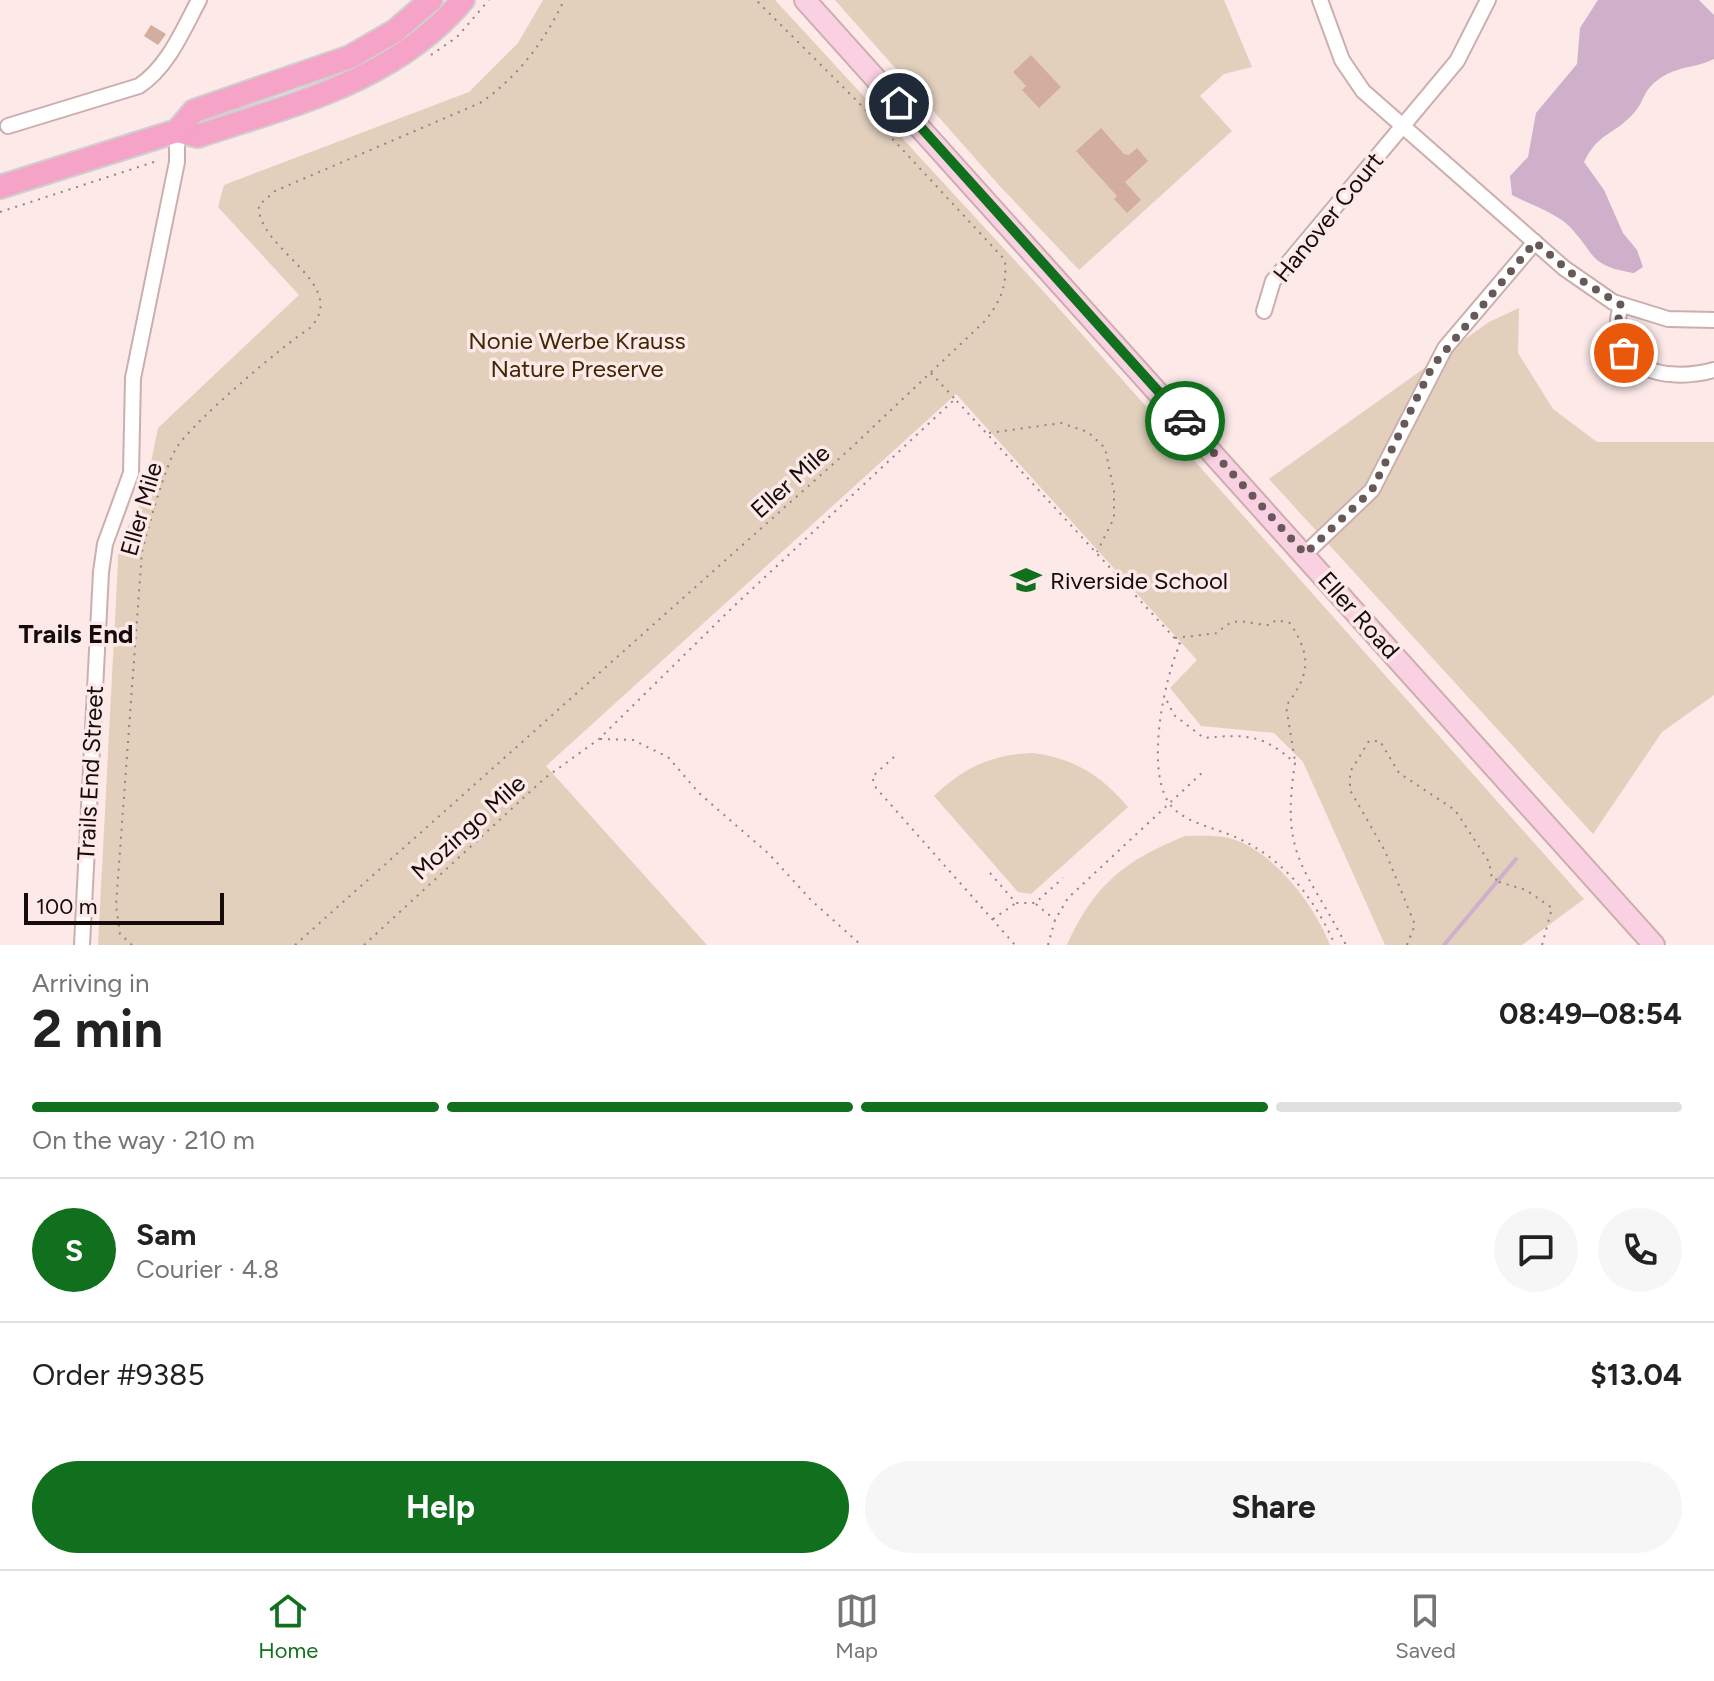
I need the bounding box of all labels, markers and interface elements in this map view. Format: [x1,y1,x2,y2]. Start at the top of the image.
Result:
pin [865,69,933,137]
icon: home [877,81,921,125]
street label: Hanover Court [1267,146,1389,288]
pin [1590,319,1658,387]
park label: Nonie Werbe Krauss Nature Preserve [468,326,686,383]
icon: bag [1602,331,1646,375]
courier [1145,381,1225,461]
icon: car [1163,399,1207,443]
street label: Eller Mile [745,438,835,524]
street label: Eller Mile [114,459,168,559]
school or university icon: Riverside School [1009,563,1043,597]
street label: Eller Road [1312,565,1406,665]
place label: Riverside School [1050,566,1228,595]
district label: Trails End [19,618,133,650]
street label: Trails End Street [71,685,109,861]
street label: Mozingo Mile [405,768,531,886]
scale bar [24,889,224,925]
text: 100 m [36,893,97,920]
text: Arriving in [32,967,150,999]
text: 08:49–08:54 [1499,995,1682,1032]
text: 2 min [32,998,163,1060]
text: On the way · 210 m [32,1124,255,1156]
button: chat [1494,1208,1578,1292]
button: phone [1598,1208,1682,1292]
text: Sam [136,1216,196,1253]
text: S [65,1232,83,1269]
text: Courier · 4.8 [136,1253,279,1285]
text: Order #9385 [32,1356,205,1393]
text: $13.04 [1590,1356,1682,1393]
button: Help [32,1461,849,1553]
button: Share [865,1461,1682,1553]
tab: Home [258,1589,318,1664]
tab: Map [835,1589,879,1664]
tab: Saved [1395,1589,1456,1664]

